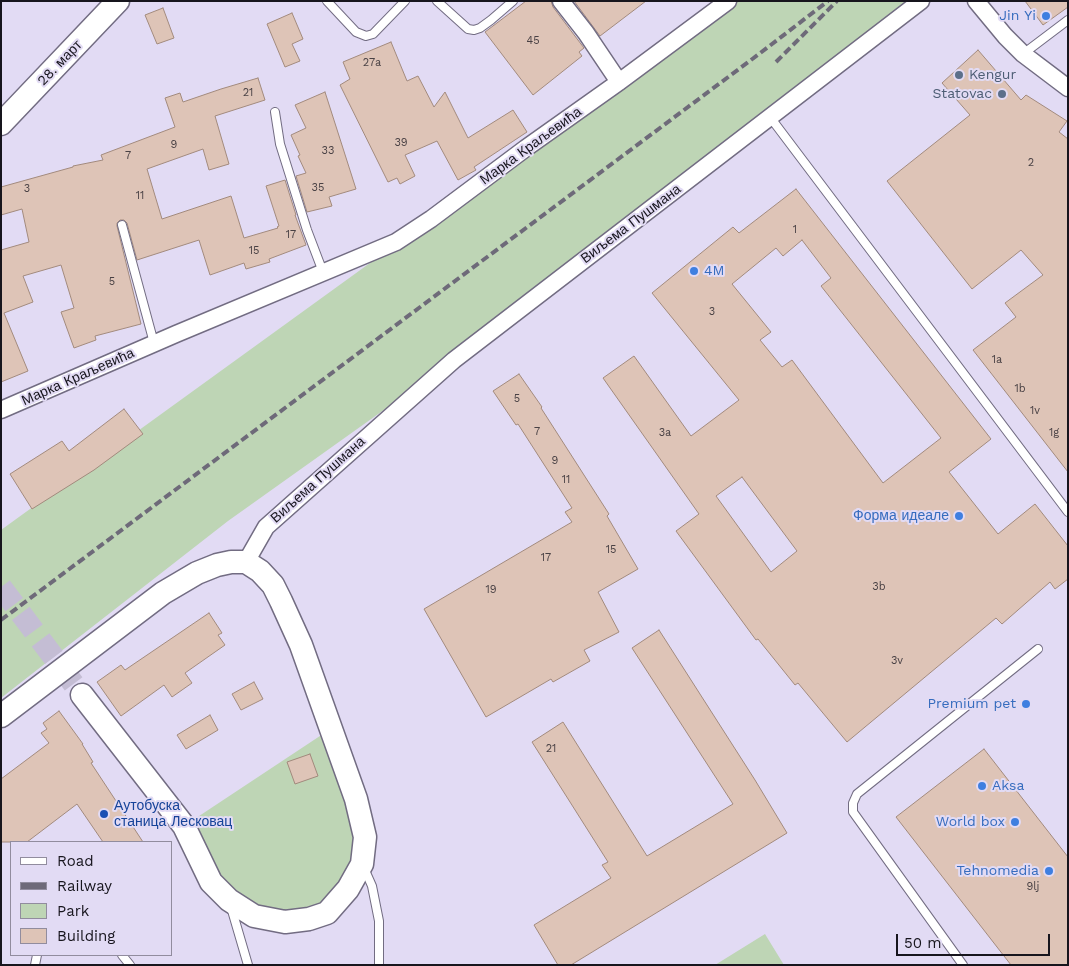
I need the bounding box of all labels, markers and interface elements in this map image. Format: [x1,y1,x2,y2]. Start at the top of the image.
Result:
place label: Jin Yi [999,8,1036,24]
marker: Jin Yi [1040,10,1052,22]
house number: 45 [526,34,540,48]
street label: 28. март [34,37,86,89]
house number: 27a [363,56,381,70]
place label: Kengur [969,67,1016,83]
marker: Kengur [953,69,965,81]
house number: 21 [243,86,253,100]
place label: Statovac [932,86,992,102]
marker: Statovac [996,88,1008,100]
street label: Марка Краљевића [477,104,585,188]
house number: 39 [394,136,408,150]
house number: 9 [171,138,177,152]
house number: 33 [322,144,334,158]
house number: 7 [125,149,131,163]
house number: 2 [1028,156,1034,170]
house number: 35 [312,181,324,195]
street label: Виљема Пушмана [578,181,684,267]
house number: 3 [24,182,30,196]
house number: 11 [136,189,144,203]
house number: 1 [793,223,797,237]
house number: 17 [286,228,296,242]
house number: 15 [249,244,259,258]
place label: 4M [704,263,725,279]
marker: 4M [688,265,700,277]
house number: 5 [109,275,115,289]
house number: 3 [709,305,715,319]
street label: Марка Краљевића [19,345,137,409]
house number: 1a [992,353,1002,367]
house number: 1b [1014,382,1026,396]
house number: 5 [514,392,520,406]
house number: 1v [1030,404,1040,418]
house number: 7 [534,425,540,439]
house number: 3a [659,426,671,440]
house number: 1g [1049,426,1059,440]
street label: Виљема Пушмана [267,433,369,527]
house number: 9 [552,454,558,468]
house number: 11 [562,473,570,487]
place label: Форма идеале [853,508,949,524]
marker: Форма идеале [953,510,965,522]
house number: 15 [606,543,616,557]
house number: 17 [541,551,551,565]
house number: 3b [872,580,886,594]
house number: 19 [485,583,497,597]
house number: 3v [891,654,903,668]
place label: Premium pet [928,696,1016,712]
marker: Premium pet [1020,698,1032,710]
house number: 21 [546,742,556,756]
place label: Aksa [992,778,1024,794]
marker: Aksa [976,780,988,792]
place label: Аутобуска станица Лесковац [114,798,232,830]
marker: Аутобуска станица Лесковац [98,808,110,820]
place label: World box [936,814,1005,830]
marker: World box [1009,816,1021,828]
legend [10,841,172,956]
text: Road [57,852,94,870]
place label: Tehnomedia [956,863,1039,879]
marker: Tehnomedia [1043,865,1055,877]
text: Railway [57,877,112,895]
house number: 9lj [1026,880,1040,894]
text: Park [57,902,89,920]
scale bar [899,924,1053,956]
text: Building [57,927,115,945]
text: 50 m [904,934,941,952]

